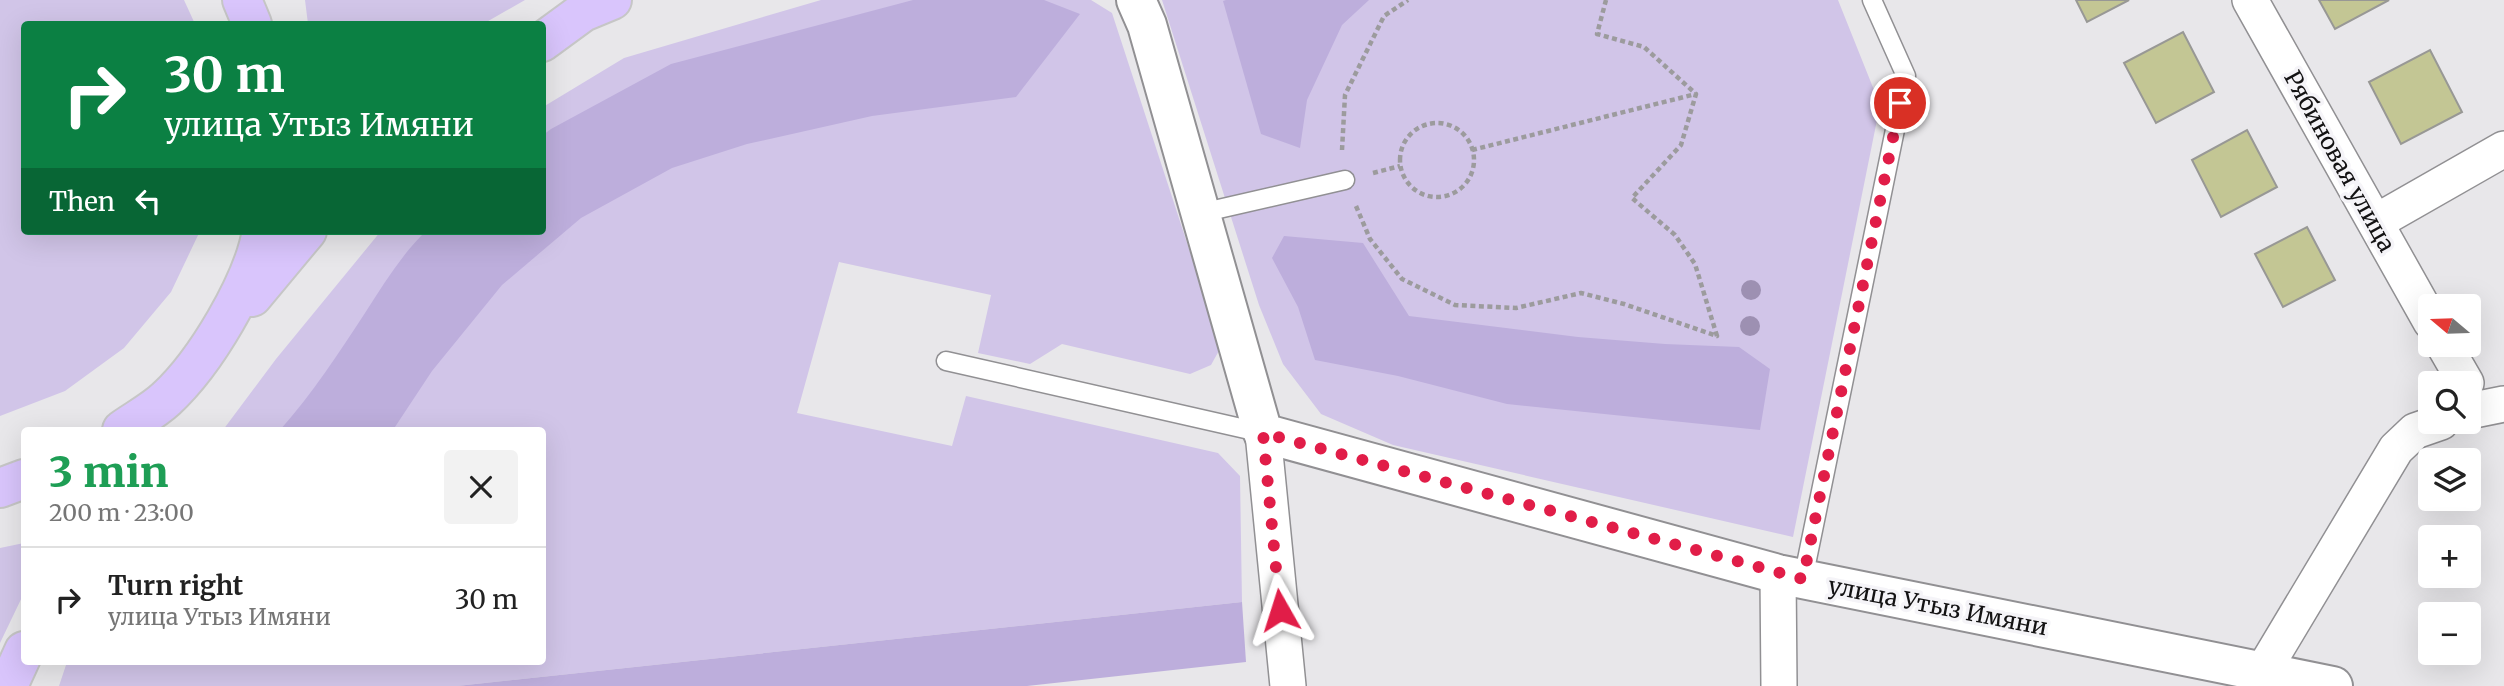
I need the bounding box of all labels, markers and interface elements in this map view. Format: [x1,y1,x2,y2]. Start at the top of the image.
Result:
text: 30 m [164,44,285,105]
icon: right [49,49,140,140]
street label: Рябиновая улица [2278,65,2402,257]
pin [1870,73,1930,133]
icon: arrive [1881,84,1919,122]
text: улица Утыз Имяни [164,105,474,145]
icon: left [129,182,167,220]
text: Then [49,185,115,218]
north arrow [2418,294,2482,357]
map controls [2418,294,2481,665]
button: search [2418,371,2481,434]
text: 3 min [49,446,169,498]
button: layers [2418,448,2481,511]
button: close [444,450,518,524]
text: 200 m · 23:00 [49,498,194,527]
button: + [2418,525,2481,588]
text: Turn right [108,569,243,602]
street label: улица Утыз Имяни [1826,571,2050,641]
position arrow [1243,573,1317,647]
icon: right [49,581,87,619]
text: 30 m [455,583,518,616]
text: улица Утыз Имяни [108,602,331,631]
button: − [2418,602,2481,665]

